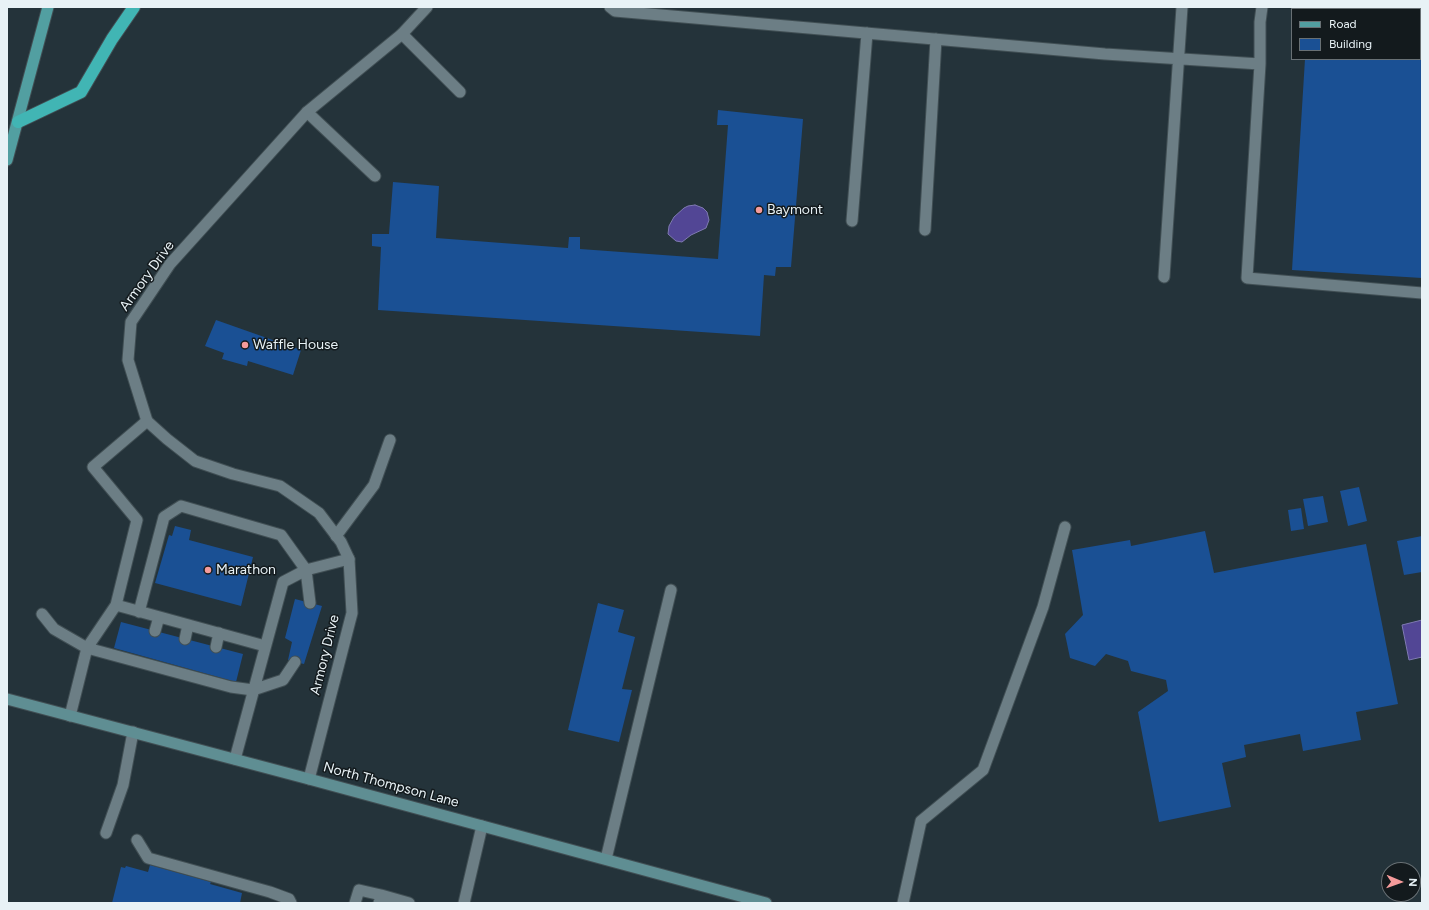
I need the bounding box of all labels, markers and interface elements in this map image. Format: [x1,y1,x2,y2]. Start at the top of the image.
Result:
legend [1291,8,1421,60]
text: Road [1329,17,1357,31]
text: Building [1329,37,1372,51]
place label: Baymont [767,202,823,218]
marker: Baymont [754,205,764,215]
street label: Armory Drive [116,238,178,314]
place label: Waffle House [253,337,338,353]
marker: Waffle House [240,340,250,350]
place label: Marathon [216,562,276,578]
marker: Marathon [203,565,213,575]
street label: Armory Drive [307,613,343,697]
street label: North Thompson Lane [321,759,461,811]
north arrow [1381,862,1421,902]
text: N [1406,878,1419,887]

